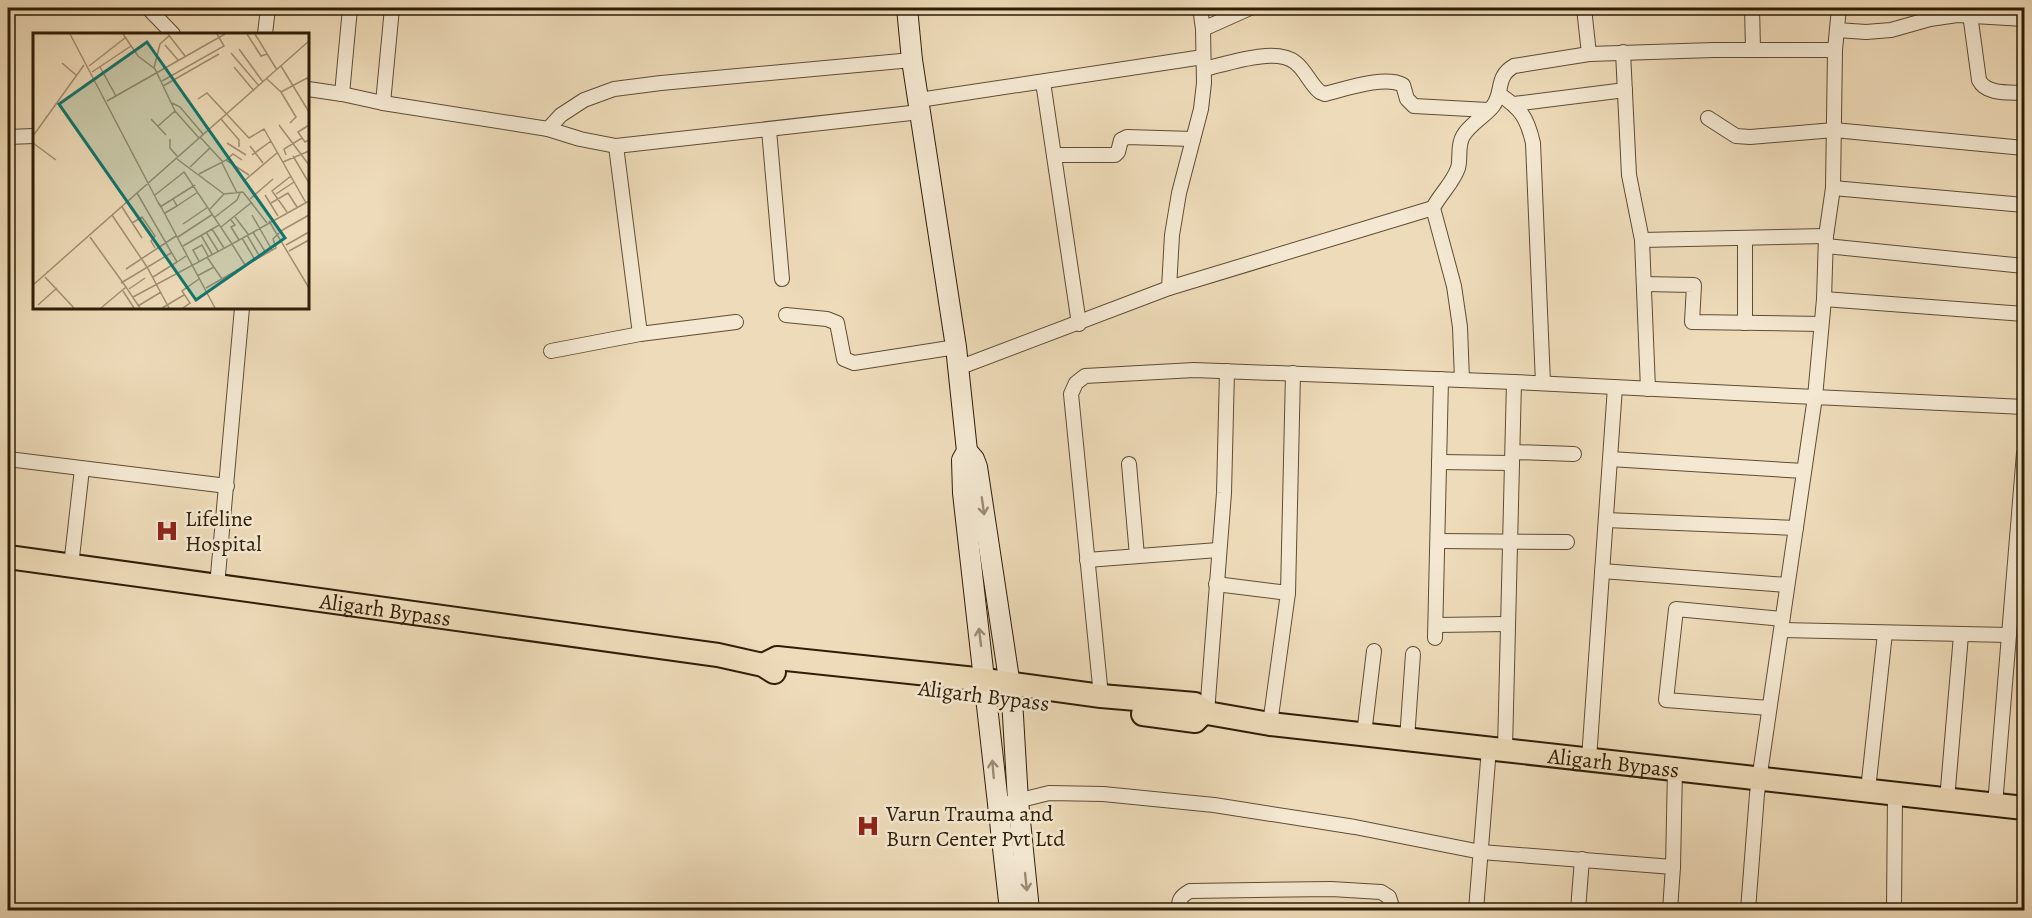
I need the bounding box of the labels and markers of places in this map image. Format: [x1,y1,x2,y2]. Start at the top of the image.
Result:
place label: Lifeline Hospital [185,504,262,559]
hospital icon: Lifeline Hospital [154,518,180,544]
place label: Varun Trauma and Burn Center Pvt Ltd [885,799,1065,854]
hospital icon: Varun Trauma and Burn Center Pvt Ltd [855,813,881,839]

